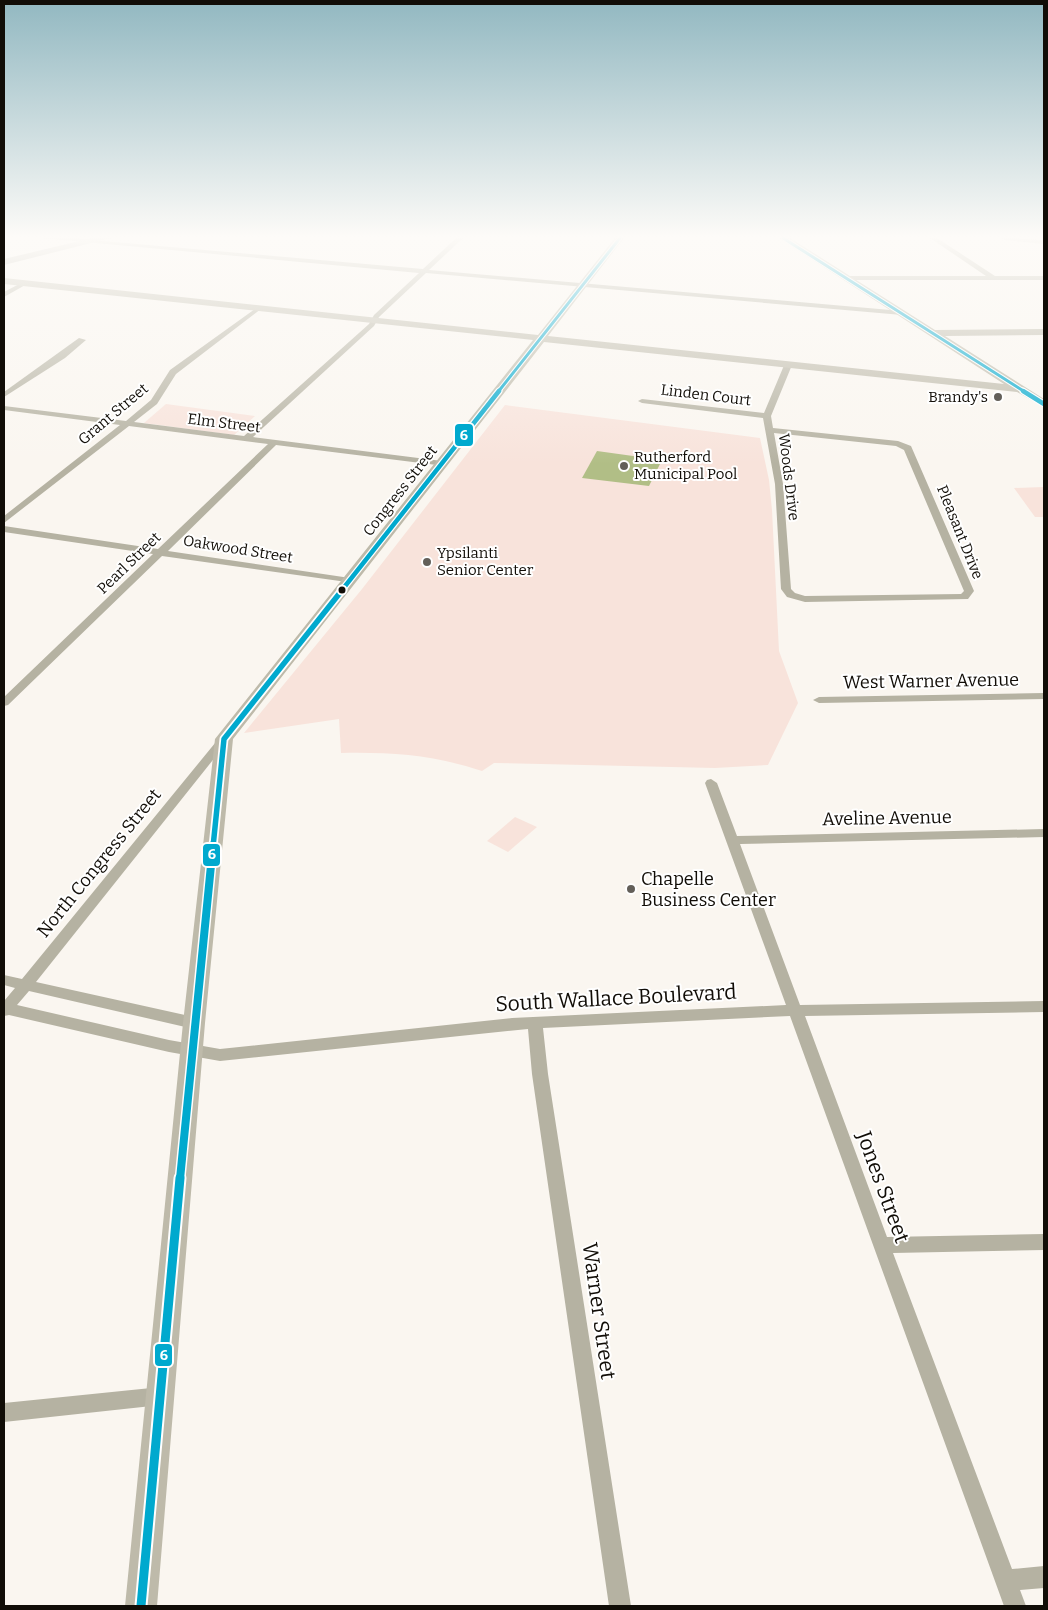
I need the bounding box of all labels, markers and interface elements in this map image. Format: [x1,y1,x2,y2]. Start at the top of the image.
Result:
street label: Grant Street [74,379,152,448]
street label: Linden Court [660,381,753,410]
place label: Brandy's [928,388,988,406]
marker: Brandy's [992,391,1004,403]
street label: Elm Street [187,410,262,436]
line badge: 6 [454,423,474,447]
text: 6 [460,427,468,444]
street label: Woods Drive [775,432,803,522]
street label: Congress Street [359,442,441,540]
place label: Rutherford Municipal Pool [634,448,737,483]
marker: Rutherford Municipal Pool [618,460,630,472]
street label: Pleasant Drive [933,482,987,582]
street label: Pearl Street [94,528,165,598]
street label: Oakwood Street [182,531,295,567]
place label: Ypsilanti Senior Center [437,544,534,579]
marker: Ypsilanti Senior Center [421,556,433,568]
unlabelled marker [337,585,347,595]
street label: West Warner Avenue [843,668,1019,694]
street label: North Congress Street [32,784,166,942]
street label: Aveline Avenue [822,806,952,830]
line badge: 6 [202,843,221,867]
text: 6 [208,846,216,863]
place label: Chapelle Business Center [641,868,776,911]
marker: Chapelle Business Center [625,883,637,895]
street label: South Wallace Boulevard [495,979,737,1017]
street label: Jones Street [850,1127,915,1247]
street label: Warner Street [577,1241,622,1381]
line badge: 6 [154,1343,173,1367]
text: 6 [160,1347,168,1364]

